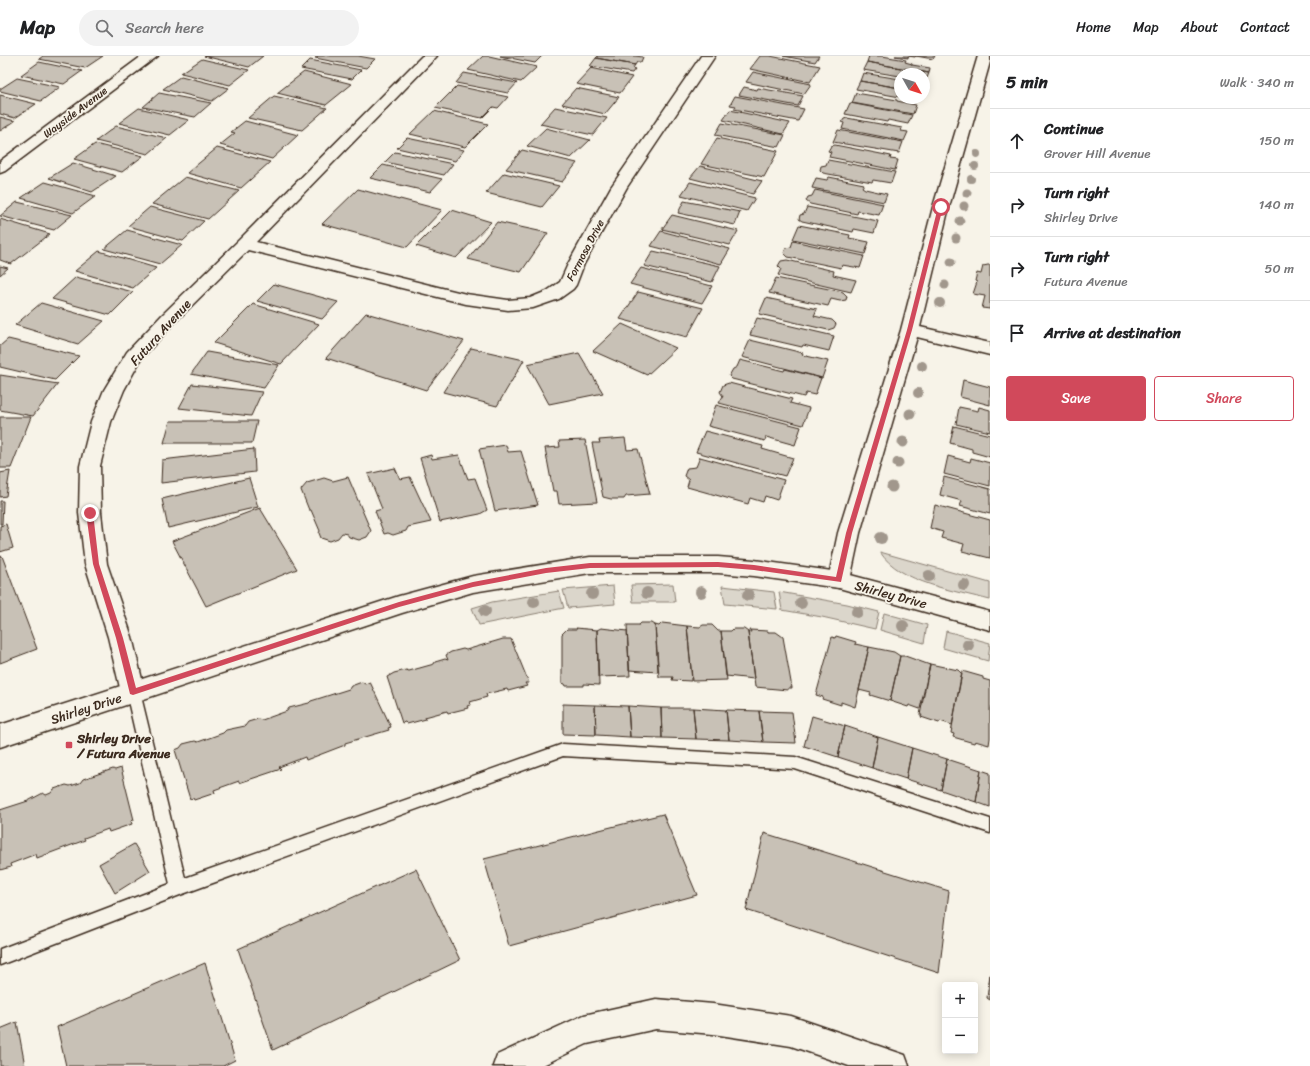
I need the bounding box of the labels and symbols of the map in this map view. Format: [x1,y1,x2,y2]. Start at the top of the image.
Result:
north arrow [894,68,930,104]
street label: Wayside Avenue [39,81,112,143]
route start [932,198,950,216]
street label: Formosa Drive [561,215,610,285]
street label: Futura Avenue [124,294,197,371]
route end [81,504,99,522]
street label: Shirley Drive [852,574,930,615]
street label: Shirley Drive [47,686,125,731]
place label: Shirley Drive / Futura Avenue [76,727,171,765]
marker: Shirley Drive / Futura Avenue [64,740,74,750]

